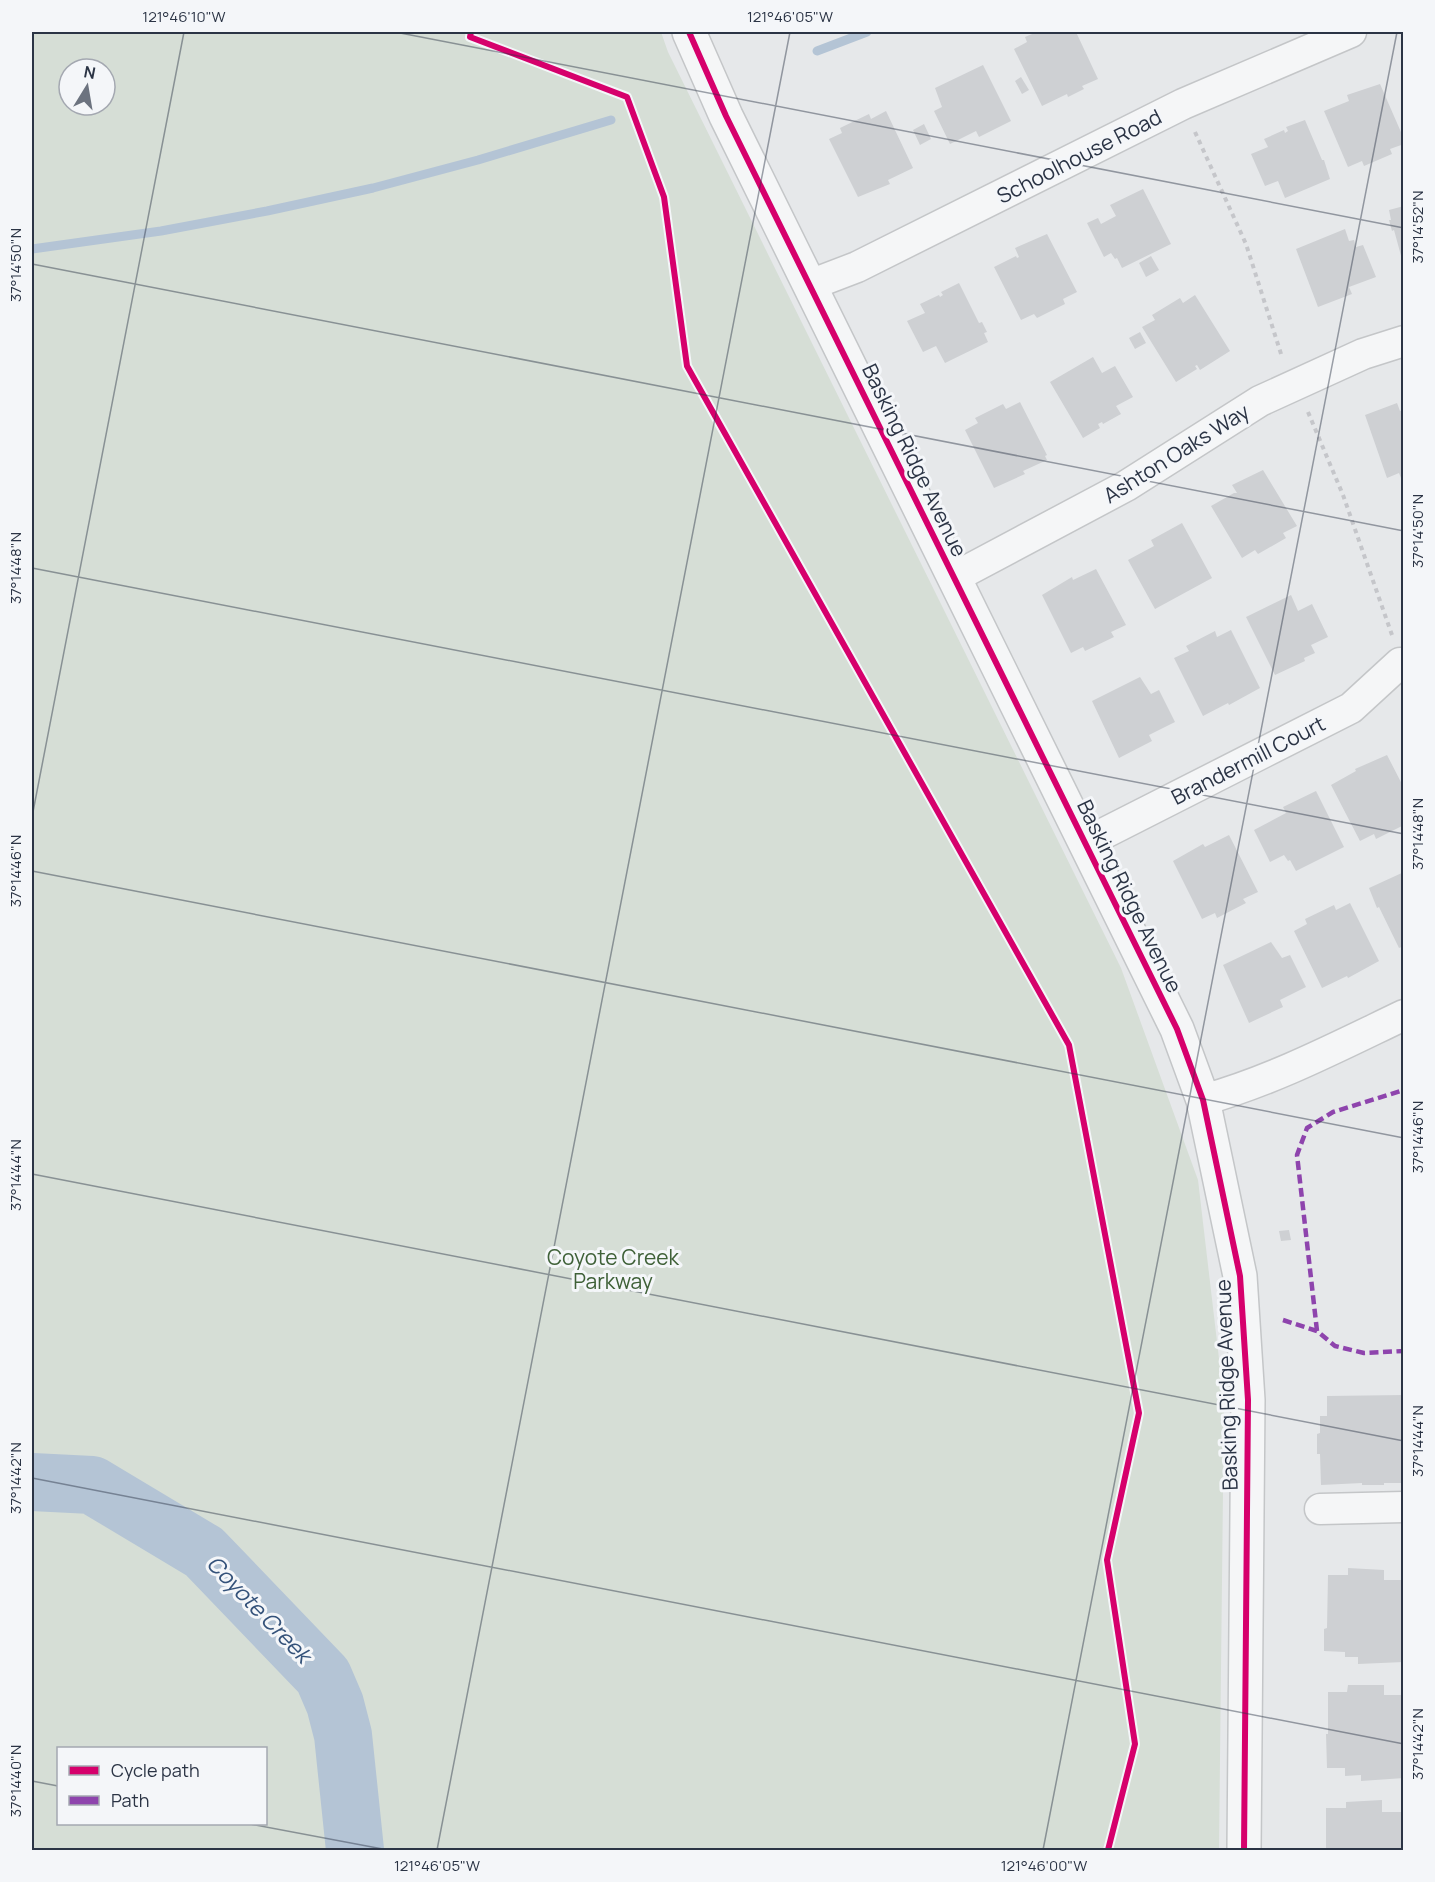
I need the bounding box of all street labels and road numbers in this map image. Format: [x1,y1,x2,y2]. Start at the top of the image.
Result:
street label: Schoolhouse Road [992,102,1166,210]
street label: Basking Ridge Avenue [856,359,974,561]
street label: Ashton Oaks Way [1098,397,1254,509]
street label: Brandermill Court [1166,709,1330,811]
street label: Basking Ridge Avenue [1071,795,1189,997]
street label: Basking Ridge Avenue [1208,1279,1244,1491]

